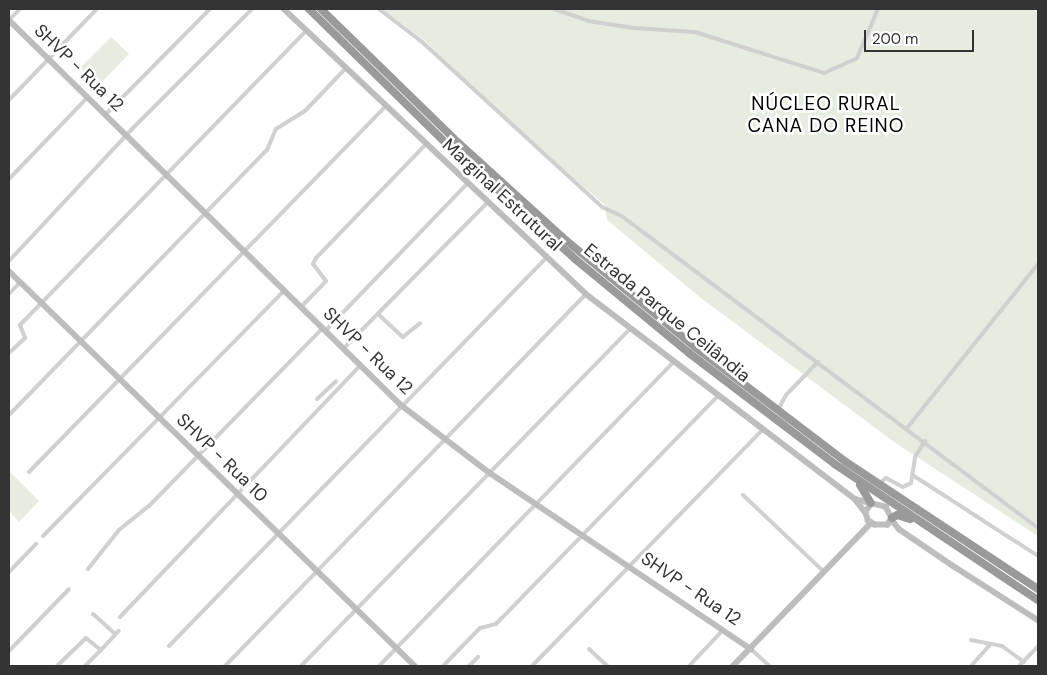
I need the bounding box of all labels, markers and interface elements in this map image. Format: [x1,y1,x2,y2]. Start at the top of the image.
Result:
street label: SHVP - Rua 12 [30,20,128,116]
scale bar [867,20,977,52]
text: 200 m [872,29,918,49]
district label: NÚCLEO RURAL CANA DO REINO [746,93,906,137]
street label: Marginal Estrutural [438,134,566,256]
street label: Estrada Parque Ceilândia [579,239,755,387]
street label: SHVP - Rua 12 [319,303,417,399]
street label: SHVP - Rua 10 [172,409,272,507]
street label: SHVP - Rua 12 [637,548,745,630]

